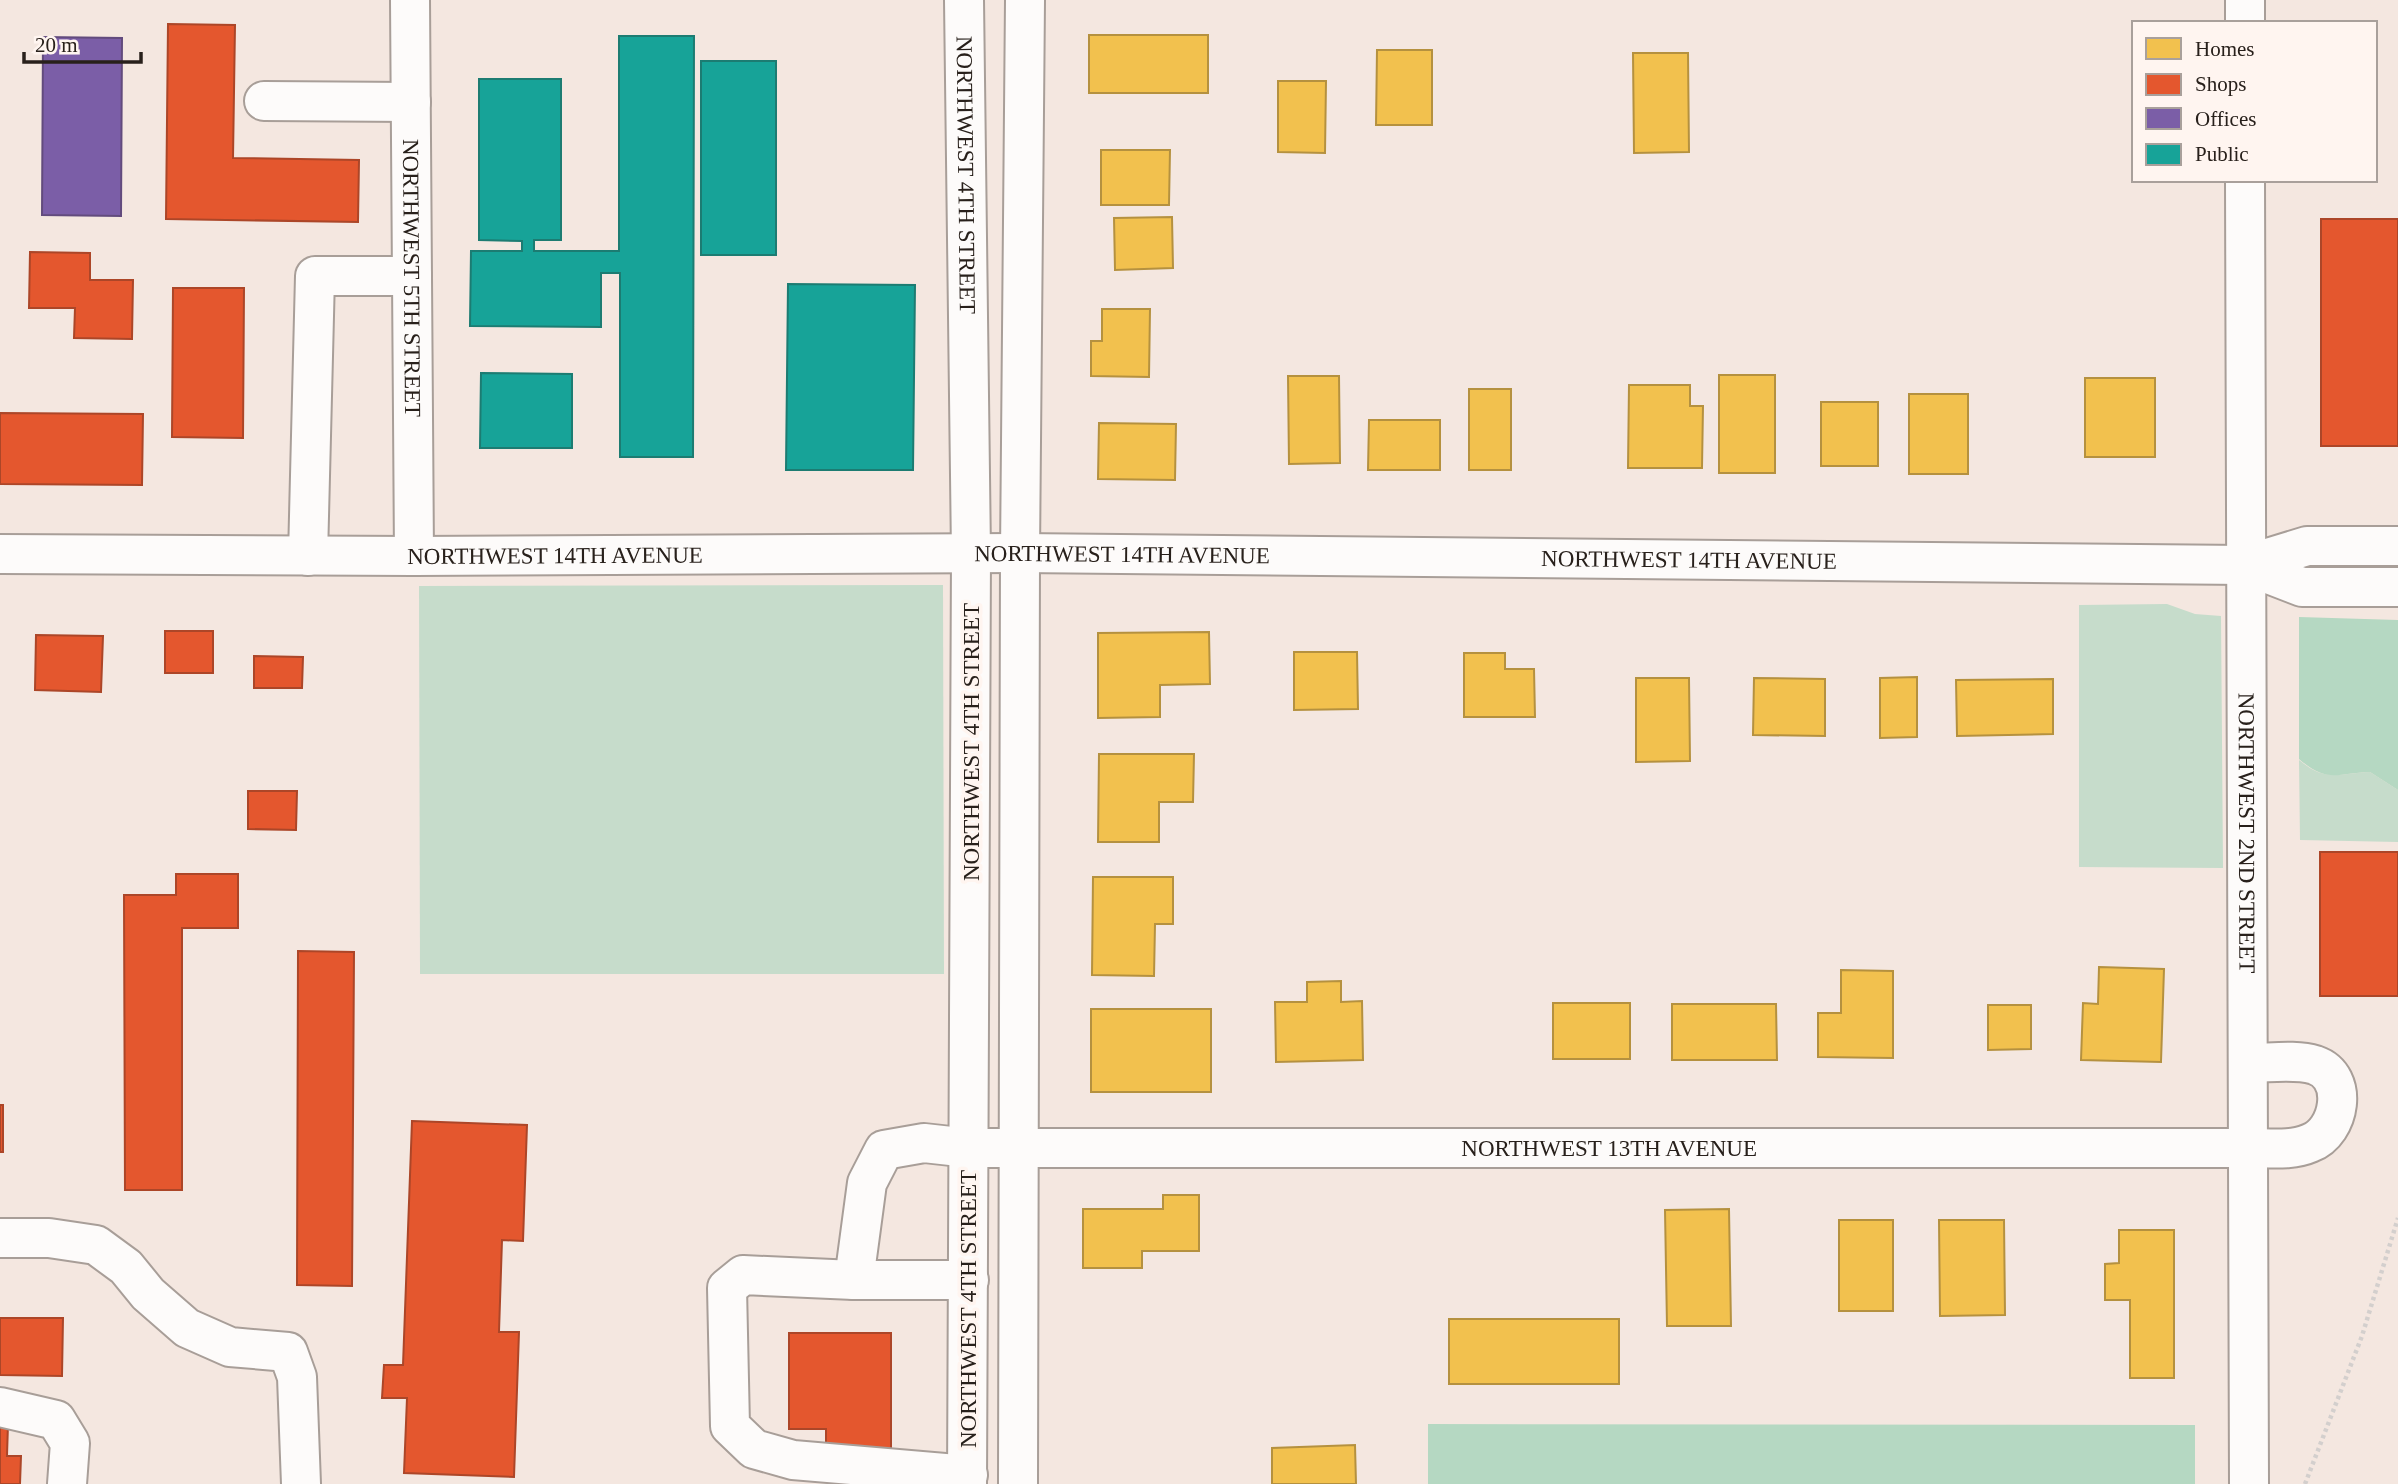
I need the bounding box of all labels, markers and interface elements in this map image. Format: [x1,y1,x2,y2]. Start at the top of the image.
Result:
scale bar [24,21,142,65]
legend [2132,21,2377,182]
text: 20 m [35,33,78,57]
street label: NORTHWEST 4TH STREET [952,36,980,314]
text: Homes [2195,37,2255,61]
text: Shops [2195,72,2246,96]
text: Offices [2195,107,2256,131]
street label: NORTHWEST 5TH STREET [398,139,426,417]
text: Public [2195,142,2249,166]
street label: NORTHWEST 14TH AVENUE [974,540,1270,568]
street label: NORTHWEST 14TH AVENUE [407,542,703,569]
street label: NORTHWEST 14TH AVENUE [1541,546,1837,574]
street label: NORTHWEST 4TH STREET [959,603,984,881]
street label: NORTHWEST 2ND STREET [2234,693,2260,973]
street label: NORTHWEST 13TH AVENUE [1461,1136,1757,1161]
street label: NORTHWEST 4TH STREET [956,1170,981,1448]

